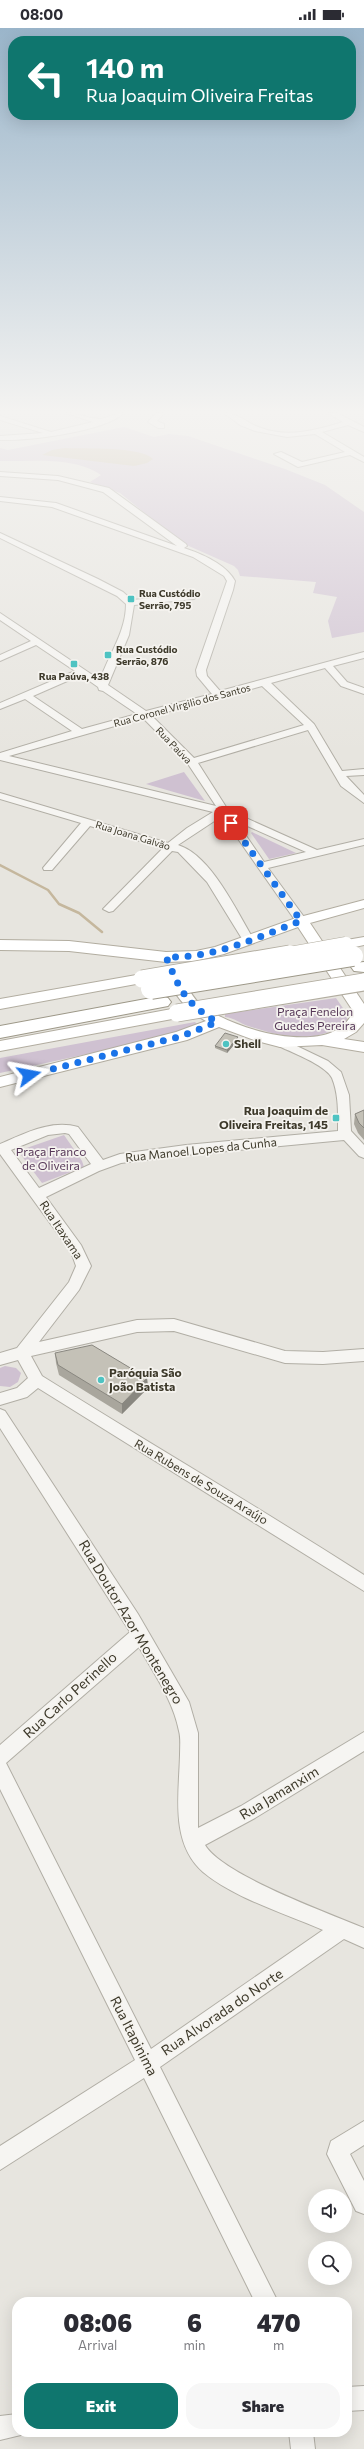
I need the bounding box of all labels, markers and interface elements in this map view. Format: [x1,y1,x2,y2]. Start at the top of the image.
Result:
text: 08:00 [20,5,63,23]
text: 140 m [86,50,164,84]
icon: left [20,52,72,104]
text: Rua Joaquim Oliveira Freitas [86,84,314,106]
place label: Rua Custódio Serrão, 795 [139,587,201,611]
marker: Rua Custódio Serrão, 795 [126,594,136,604]
place label: Rua Custódio Serrão, 876 [116,643,178,667]
marker: Rua Custódio Serrão, 876 [103,650,113,660]
marker: Rua Paúva, 438 [69,659,79,669]
place label: Rua Paúva, 438 [39,670,109,682]
street label: Rua Coronel Virgilio dos Santos [112,681,252,729]
street label: Rua Paúva [153,724,195,766]
pin [214,806,248,840]
icon: arrive [220,812,242,834]
street label: Rua Joana Galvão [94,818,172,852]
park label: Praça Fenelon Guedes Pereira [274,1004,356,1032]
place label: Shell [234,1036,261,1050]
marker: Shell [221,1039,231,1049]
position arrow [8,1054,50,1096]
place label: Rua Joaquim de Oliveira Freitas, 145 [219,1103,328,1131]
marker: Rua Joaquim de Oliveira Freitas, 145 [331,1113,341,1123]
street label: Rua Manoel Lopes da Cunha [124,1134,277,1164]
park label: Praça Franco de Oliveira [16,1144,86,1172]
street label: Rua Itaxama [37,1198,86,1261]
place label: Paróquia São João Batista [109,1365,182,1394]
marker: Paróquia São João Batista [96,1375,106,1385]
street label: Rua Rubens de Souza Araújo [132,1436,271,1527]
street label: Rua Doutor Azor Montenegro [76,1537,187,1707]
street label: Rua Carlo Perinello [19,1648,120,1741]
street label: Rua Jamanxim [236,1762,321,1823]
street label: Rua Alvorada do Norte [158,1965,286,2059]
street label: Rua Itapinima [107,1993,162,2078]
map controls [308,2189,352,2285]
button: sound [308,2189,352,2233]
button: search [308,2241,352,2285]
text: 08:06 [63,2308,132,2337]
text: 6 [187,2308,202,2337]
text: 470 [257,2308,301,2337]
text: Arrival [78,2337,117,2353]
text: min [183,2337,206,2353]
text: m [273,2337,284,2353]
button: Exit [24,2383,178,2429]
button: Share [186,2383,340,2429]

